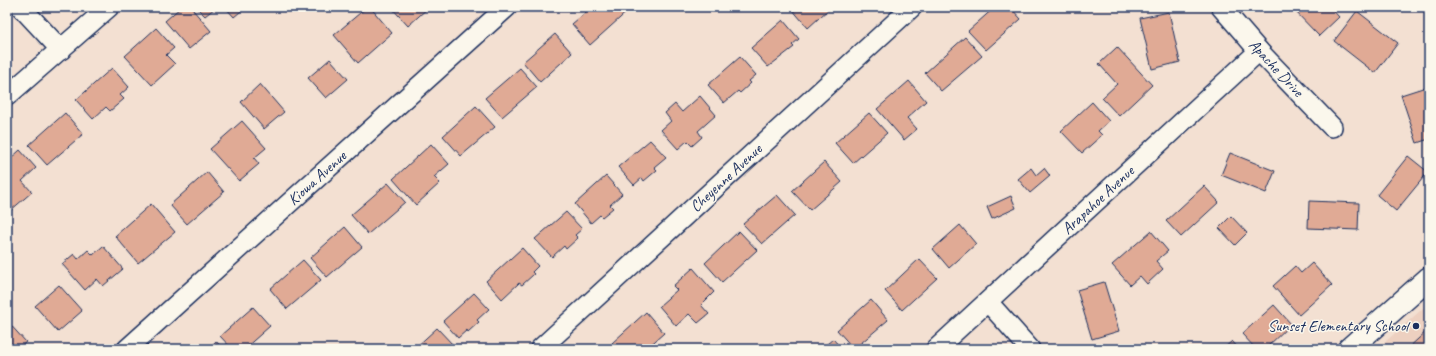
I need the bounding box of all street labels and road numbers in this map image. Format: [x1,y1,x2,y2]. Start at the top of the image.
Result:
street label: Apache Drive [1244,35,1309,102]
street label: Cheyenne Avenue [686,138,767,216]
street label: Kiowa Avenue [283,145,352,210]
street label: Arapahoe Avenue [1058,160,1140,239]

